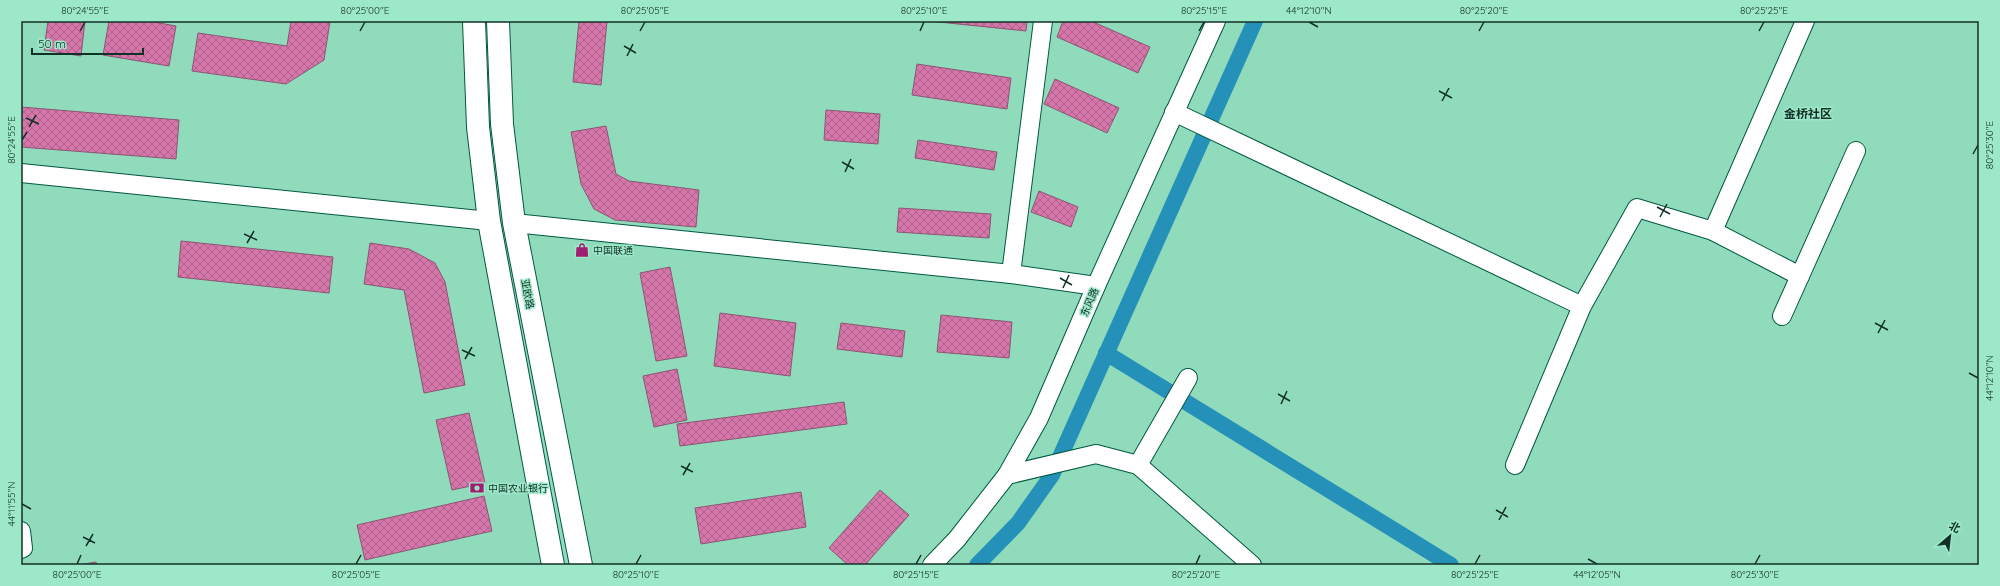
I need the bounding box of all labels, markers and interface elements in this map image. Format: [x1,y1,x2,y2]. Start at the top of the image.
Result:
text: 80°24'55"E [61,4,109,17]
text: 80°25'00"E [341,4,390,17]
text: 80°25'05"E [621,4,670,17]
text: 80°25'10"E [901,4,948,17]
text: 80°25'15"E [1181,4,1227,17]
text: 44°12'10"N [1286,4,1332,17]
text: 80°25'20"E [1460,4,1509,17]
text: 80°25'25"E [1740,4,1788,17]
scale bar [32,30,143,56]
text: 50 m [38,36,66,51]
district label: 金桥社区 [1784,106,1832,121]
text: 80°24'55"E [5,116,18,164]
text: 80°25'30"E [1983,121,1996,169]
shop icon: 中国联通 [574,242,590,258]
place label: 中国联通 [593,244,633,257]
street label: 亚欧路 [518,278,537,310]
street label: 东风路 [1078,286,1101,319]
text: 44°12'10"N [1983,355,1996,401]
bank icon: 中国农业银行 [469,480,485,496]
text: 44°11'55"N [5,481,18,527]
place label: 中国农业银行 [488,482,548,495]
north arrow [1930,516,1970,556]
text: 北 [1947,518,1963,536]
text: 80°25'00"E [53,568,102,581]
text: 80°25'05"E [332,568,381,581]
text: 80°25'10"E [613,568,660,581]
text: 80°25'15"E [893,568,939,581]
text: 80°25'20"E [1172,568,1221,581]
text: 80°25'25"E [1451,568,1499,581]
text: 44°12'05"N [1573,568,1621,581]
text: 80°25'30"E [1731,568,1779,581]

